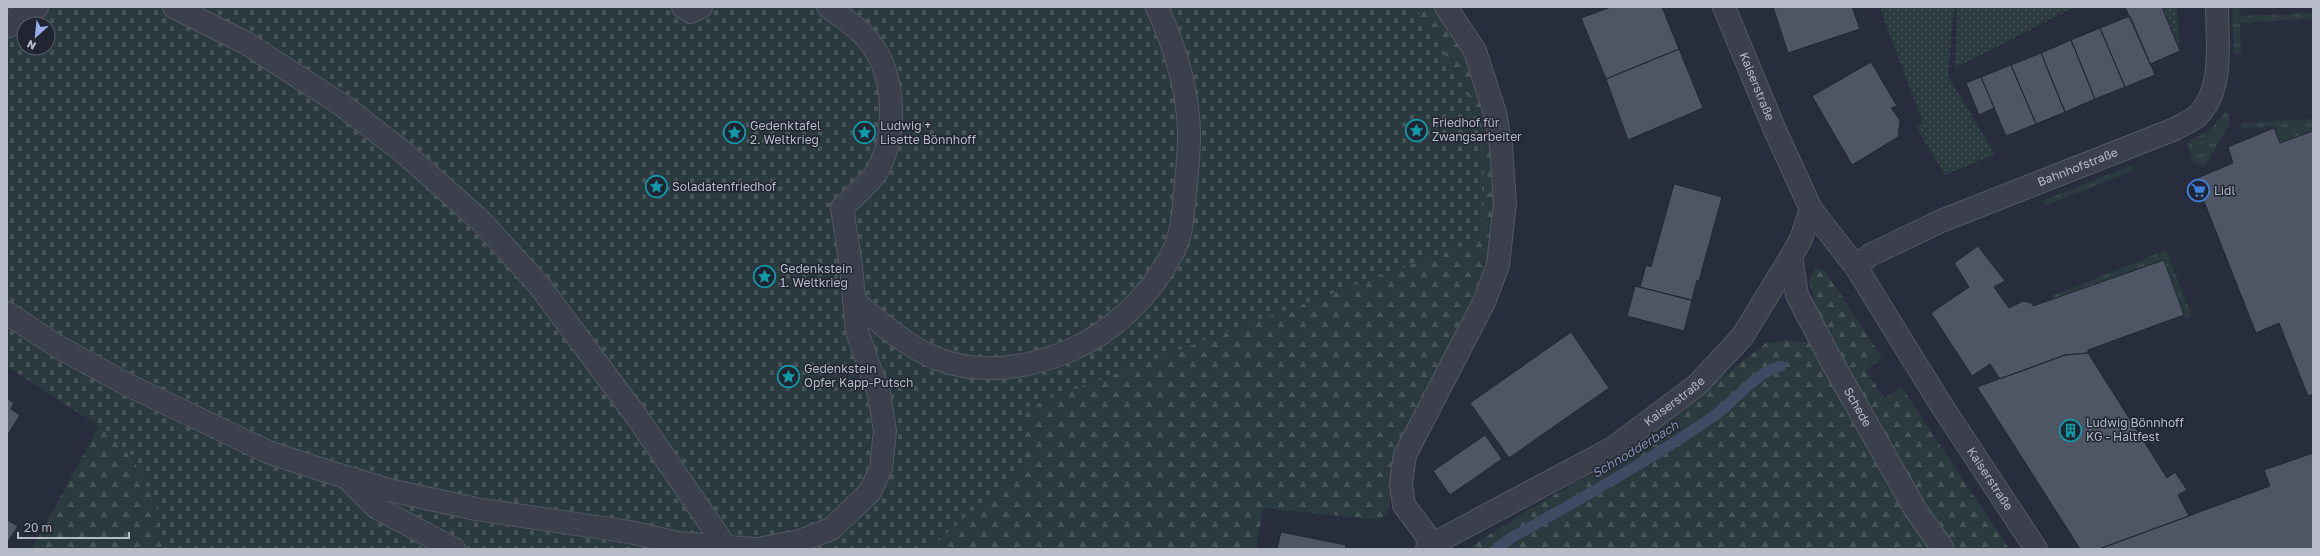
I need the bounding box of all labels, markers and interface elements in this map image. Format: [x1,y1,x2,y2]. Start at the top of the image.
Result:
north arrow [16,16,56,56]
text: N [25,38,38,53]
street label: Kaiserstraße [1736,50,1778,123]
place label: Friedhof für Zwangsarbeiter [1432,115,1522,144]
place icon: Friedhof für Zwangsarbeiter [1403,117,1429,143]
place label: Gedenktafel 2. Weltkrieg [750,118,821,147]
place label: Ludwig + Lisette Bönnhoff [880,118,977,147]
place icon: Gedenktafel 2. Weltkrieg [722,120,748,146]
place icon: Ludwig + Lisette Bönnhoff [852,120,878,146]
street label: Bahnhofstraße [2035,144,2120,189]
place icon: Soladatenfriedhof [643,174,669,200]
supermarket icon: Lidl [2186,178,2212,204]
place label: Soladatenfriedhof [672,179,777,194]
place label: Lidl [2214,183,2235,198]
place label: Gedenkstein 1. Weltkrieg [780,261,853,290]
place icon: Gedenkstein 1. Weltkrieg [752,263,778,289]
place label: Gedenkstein Opfer Kapp-Putsch [804,361,914,390]
place icon: Gedenkstein Opfer Kapp-Putsch [776,363,802,389]
street label: Kaiserstraße [1641,373,1708,429]
street label: Schede [1841,385,1875,429]
place label: Ludwig Bönnhoff KG - Haltfest [2086,415,2185,444]
water label: Schnodderbach [1589,416,1682,481]
building icon: Ludwig Bönnhoff KG - Haltfest [2057,417,2083,443]
street label: Kaiserstraße [1964,444,2017,513]
scale bar [18,514,129,540]
text: 20 m [24,520,52,535]

